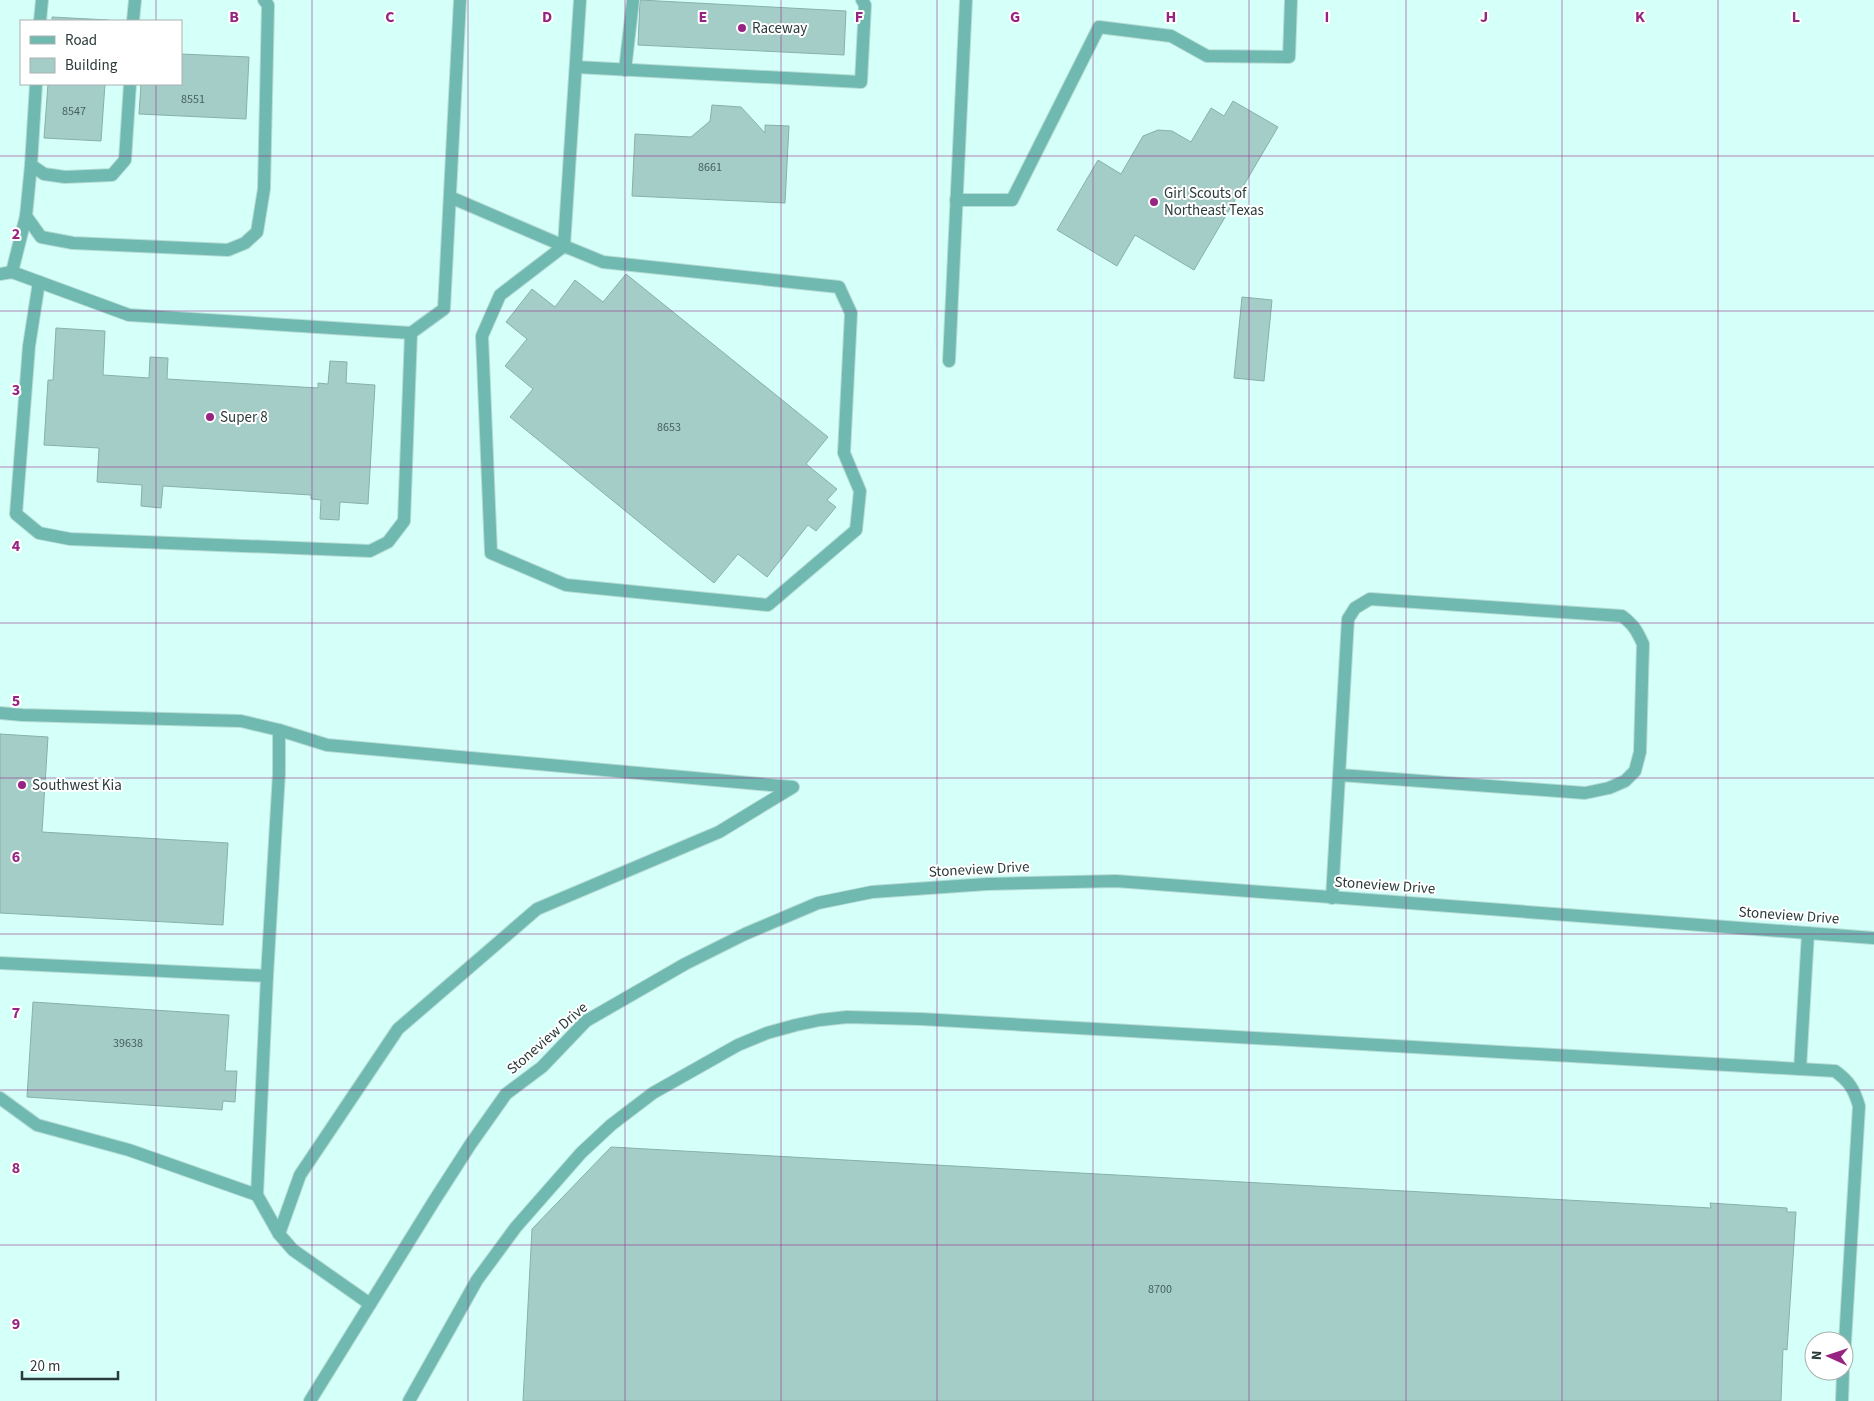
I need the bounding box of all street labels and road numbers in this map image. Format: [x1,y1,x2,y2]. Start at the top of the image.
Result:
street label: Stoneview Drive [928,856,1030,883]
street label: Stoneview Drive [1334,872,1436,899]
street label: Stoneview Drive [1738,902,1840,929]
street label: Stoneview Drive [502,997,592,1079]

